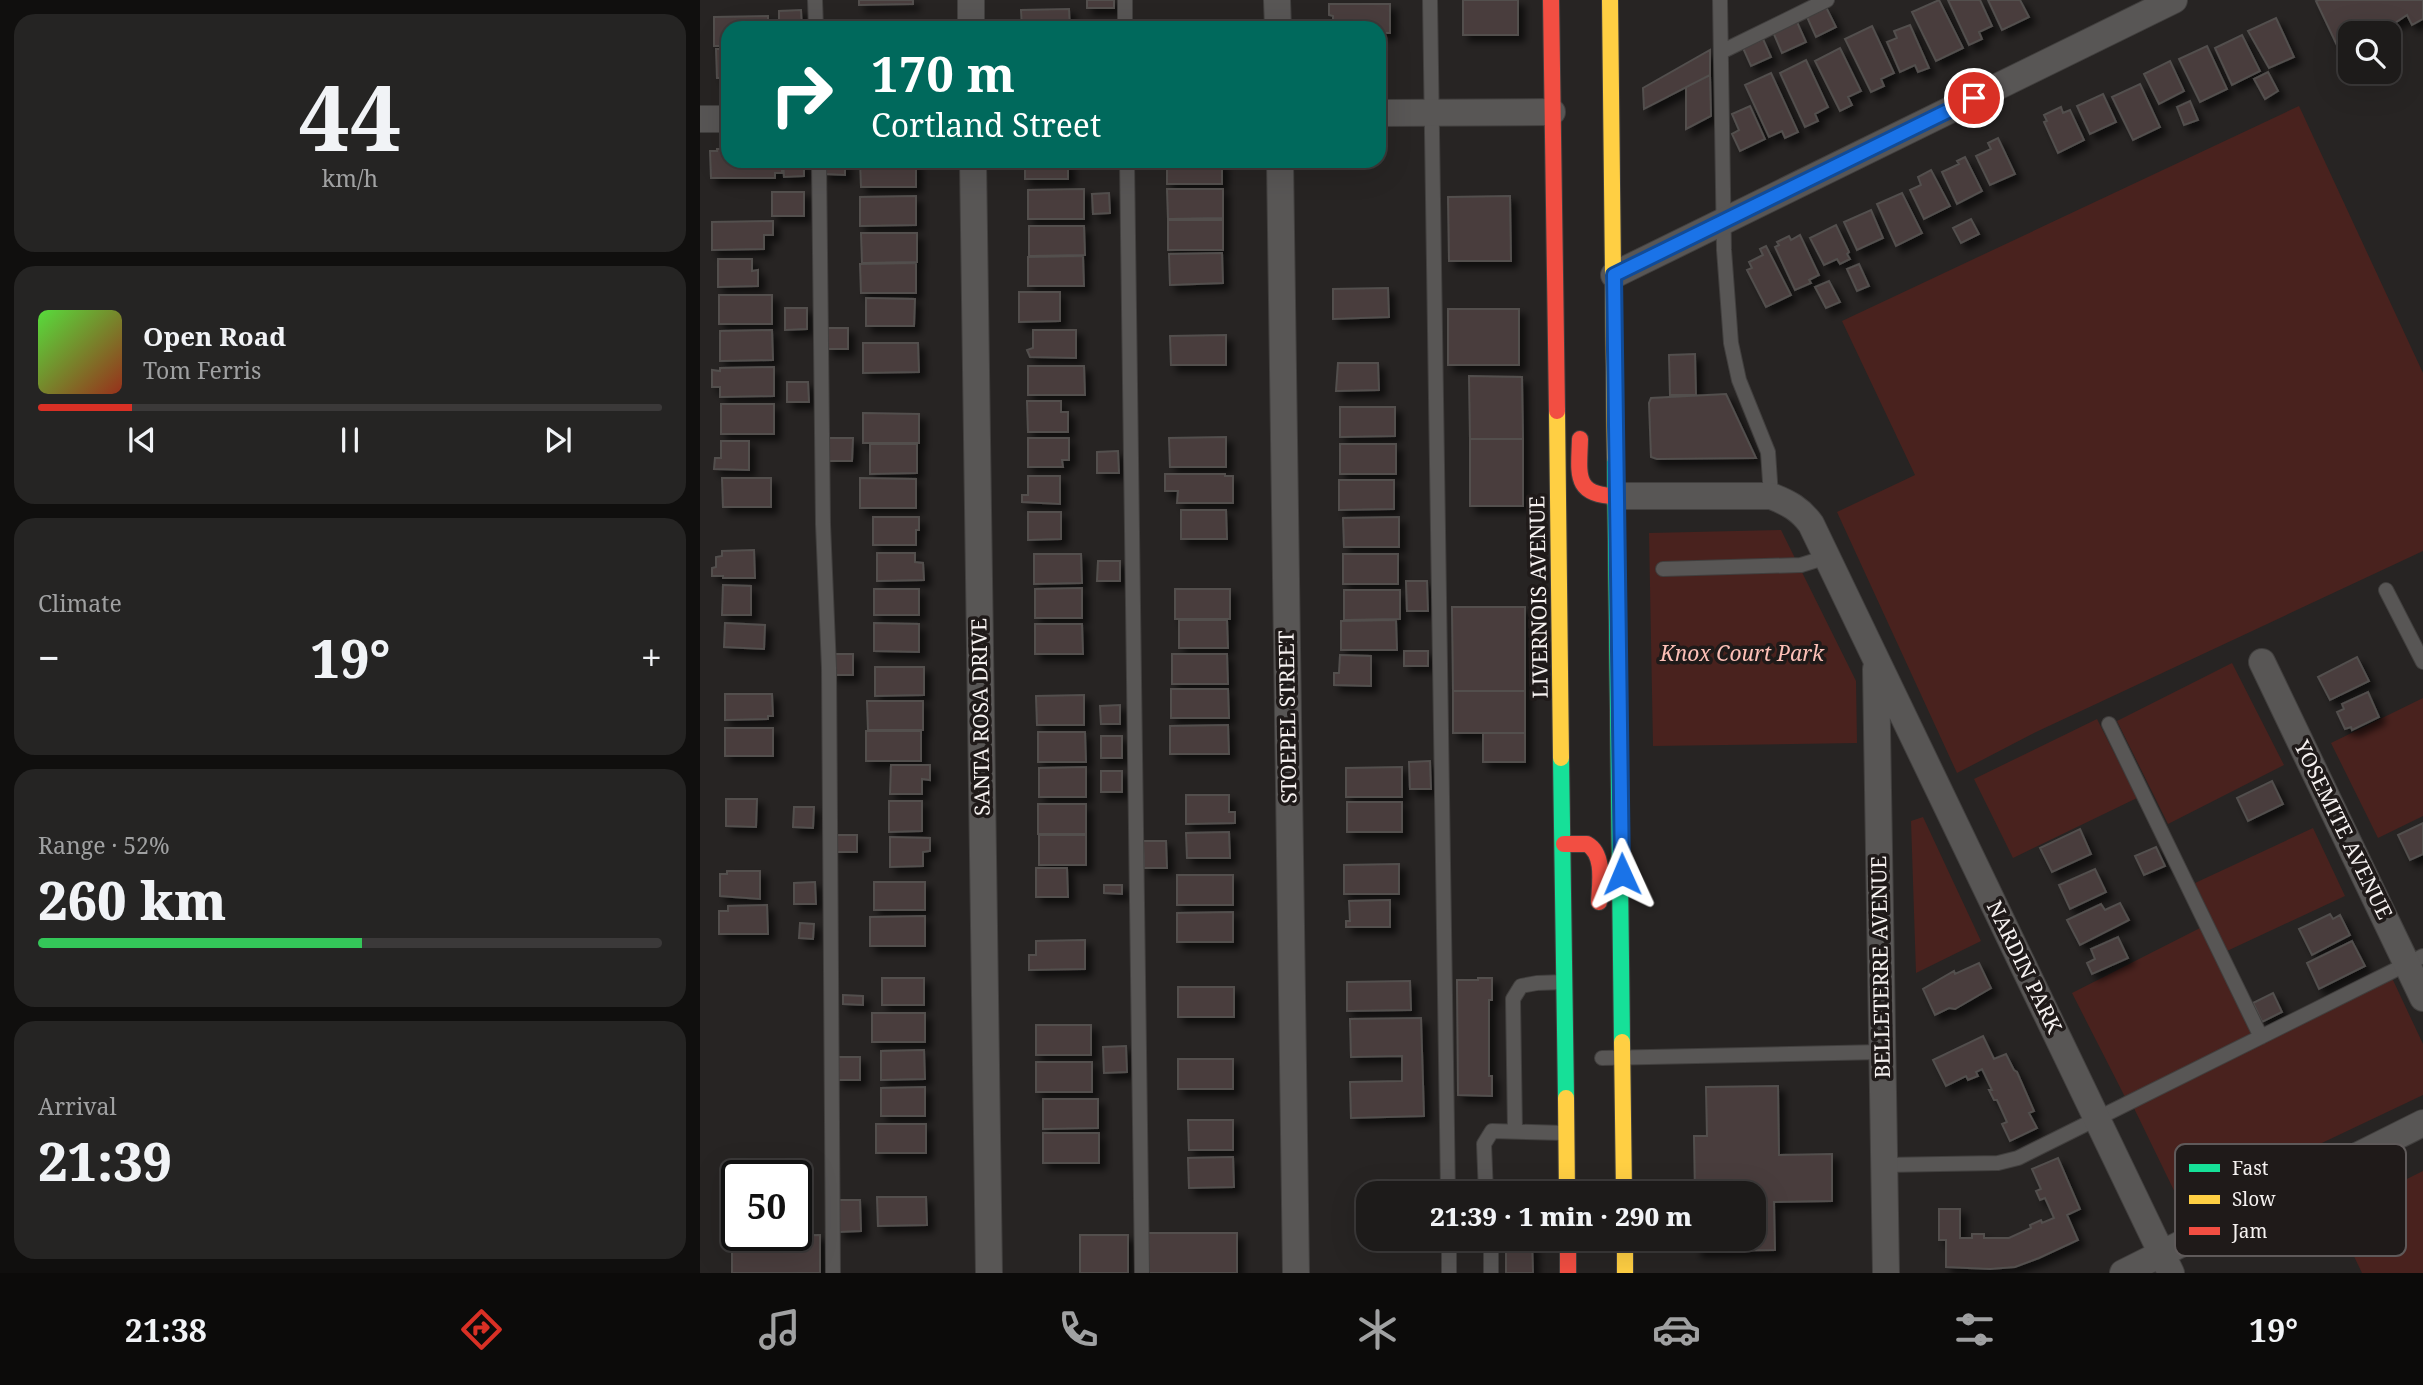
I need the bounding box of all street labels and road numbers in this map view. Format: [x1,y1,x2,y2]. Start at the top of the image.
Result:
street label: LIVERNOIS AVENUE [1522,495,1554,699]
street label: SANTA ROSA DRIVE [964,618,996,816]
street label: STOEPEL STREET [1271,630,1303,804]
street label: YOSEMITE AVENUE [2288,734,2399,924]
street label: BELLETERRE AVENUE [1864,855,1896,1079]
street label: NARDIN PARK [1981,896,2069,1038]

